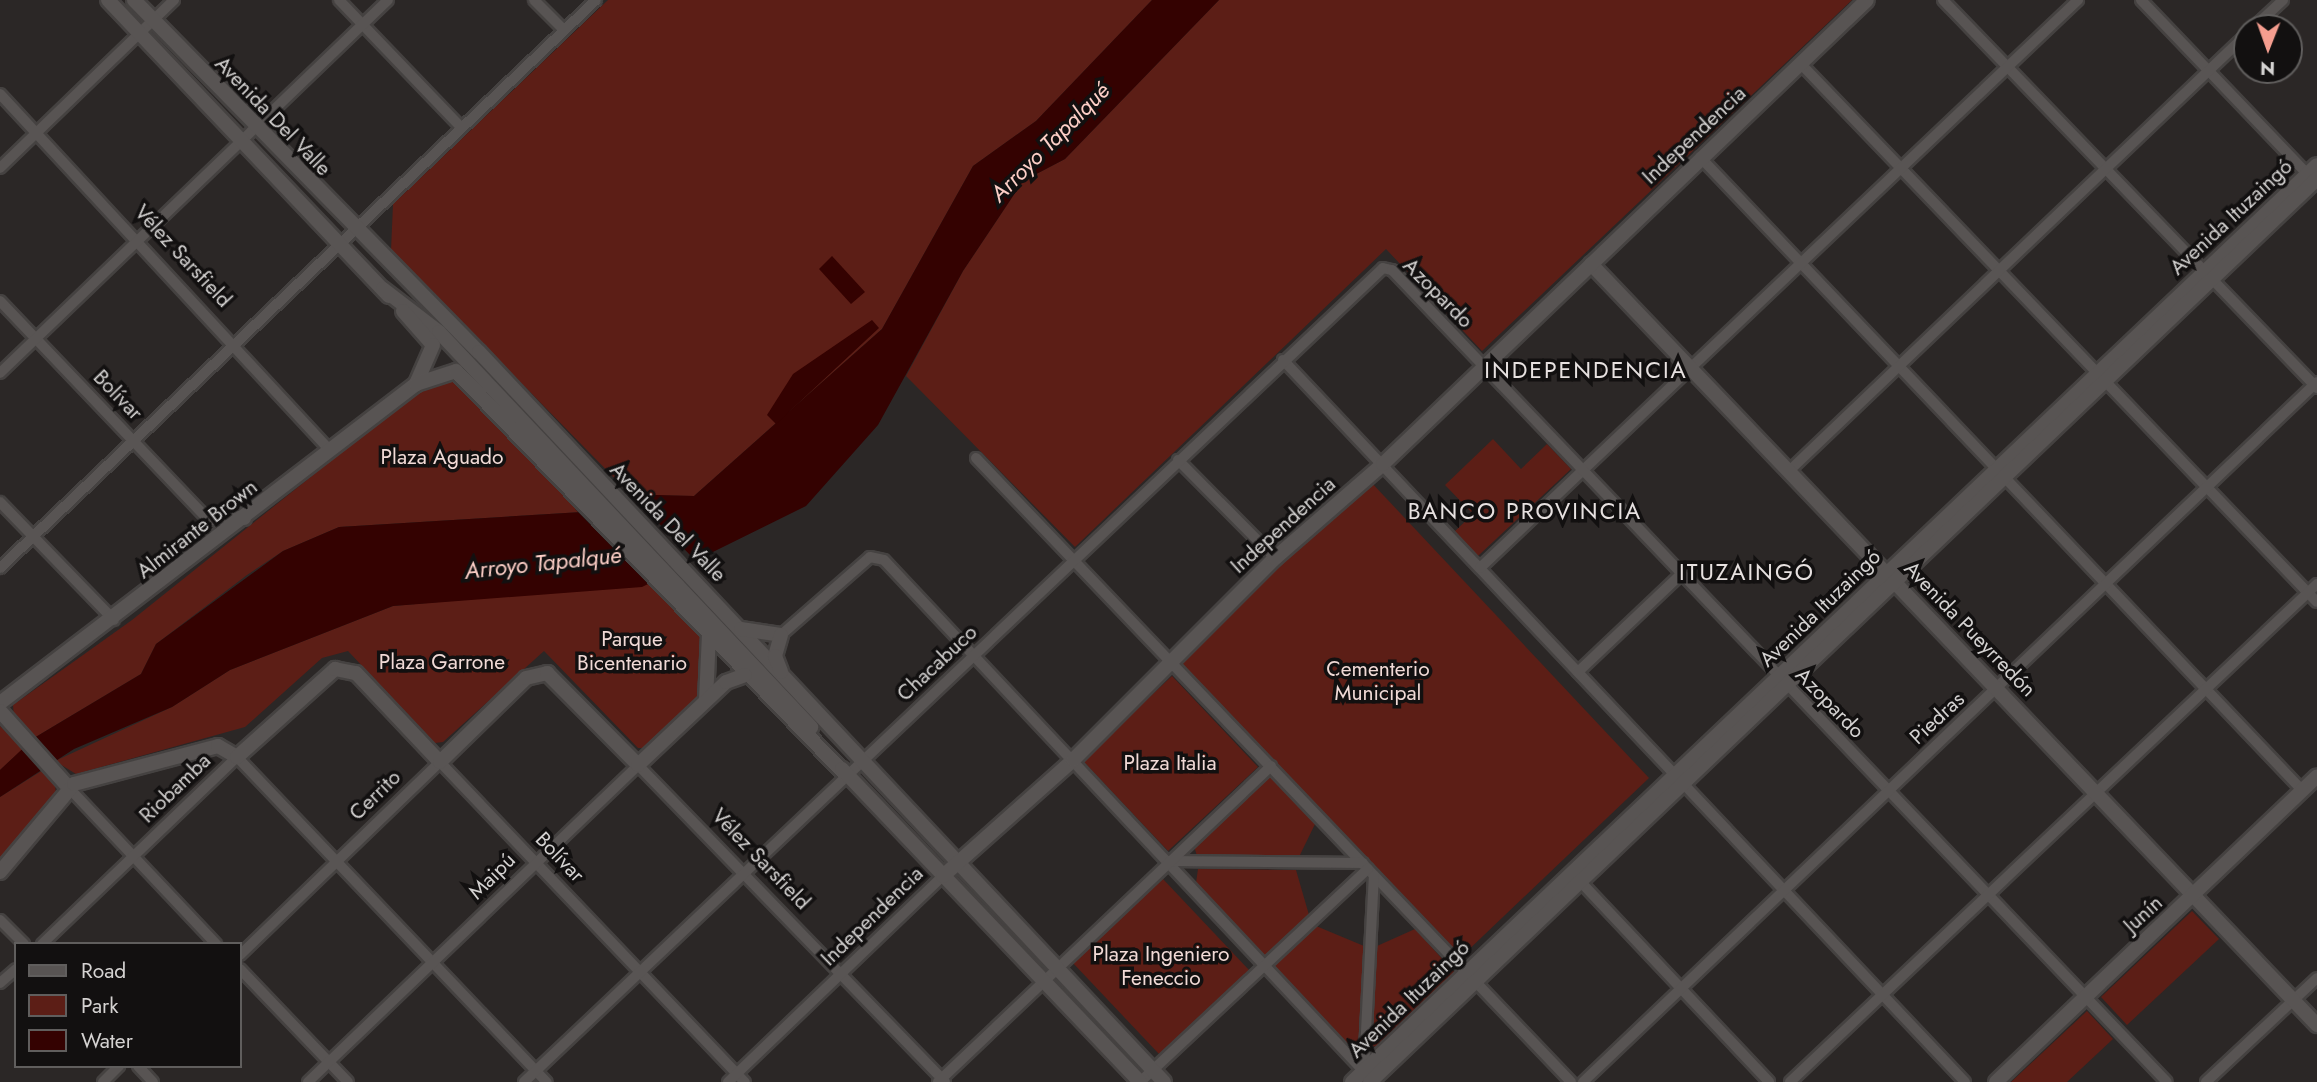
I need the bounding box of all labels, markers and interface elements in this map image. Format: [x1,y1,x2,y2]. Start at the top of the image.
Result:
north arrow [2233,14,2303,84]
street label: Avenida Del Valle [210,51,336,181]
text: N [2260,55,2275,82]
water label: Arroyo Tapalqué [985,77,1115,207]
street label: Independencia [1637,81,1751,189]
street label: Avenida Ituzaingó [2165,154,2297,280]
street label: Vélez Sarsfield [129,200,237,312]
street label: Azopardo [1398,253,1478,333]
district label: INDEPENDENCIA [1486,356,1686,384]
street label: Bolívar [88,365,148,425]
park label: Plaza Aguado [381,444,503,470]
street label: Avenida Del Valle [605,457,731,587]
street label: Independencia [1225,471,1341,579]
street label: Almirante Brown [132,474,262,584]
district label: BANCO PROVINCIA [1410,497,1640,525]
water label: Arroyo Tapalqué [463,541,623,585]
street label: Avenida Ituzaingó [1754,544,1886,672]
street label: Avenida Pueyrredón [1899,556,2041,702]
district label: ITUZAINGÓ [1680,558,1814,586]
street label: Chacabuco [892,620,982,706]
park label: Parque Bicentenario [577,626,687,676]
park label: Plaza Garrone [379,649,505,675]
park label: Cementerio Municipal [1326,656,1430,706]
street label: Azopardo [1790,662,1870,744]
street label: Piedras [1904,686,1970,750]
street label: Riobamba [134,748,216,828]
park label: Plaza Italia [1123,750,1217,776]
street label: Cerrito [344,765,406,825]
street label: Vélez Sarsfield [707,803,815,915]
street label: Bolívar [530,827,590,887]
street label: Maipú [463,847,521,905]
street label: Independencia [816,861,928,971]
street label: Junín [2118,890,2168,938]
street label: Avenida Ituzaingó [1343,935,1475,1063]
park label: Plaza Ingeniero Feneccio [1092,941,1230,991]
legend [14,942,242,1068]
text: Road [81,956,126,986]
text: Park [81,991,118,1021]
text: Water [81,1026,133,1056]

